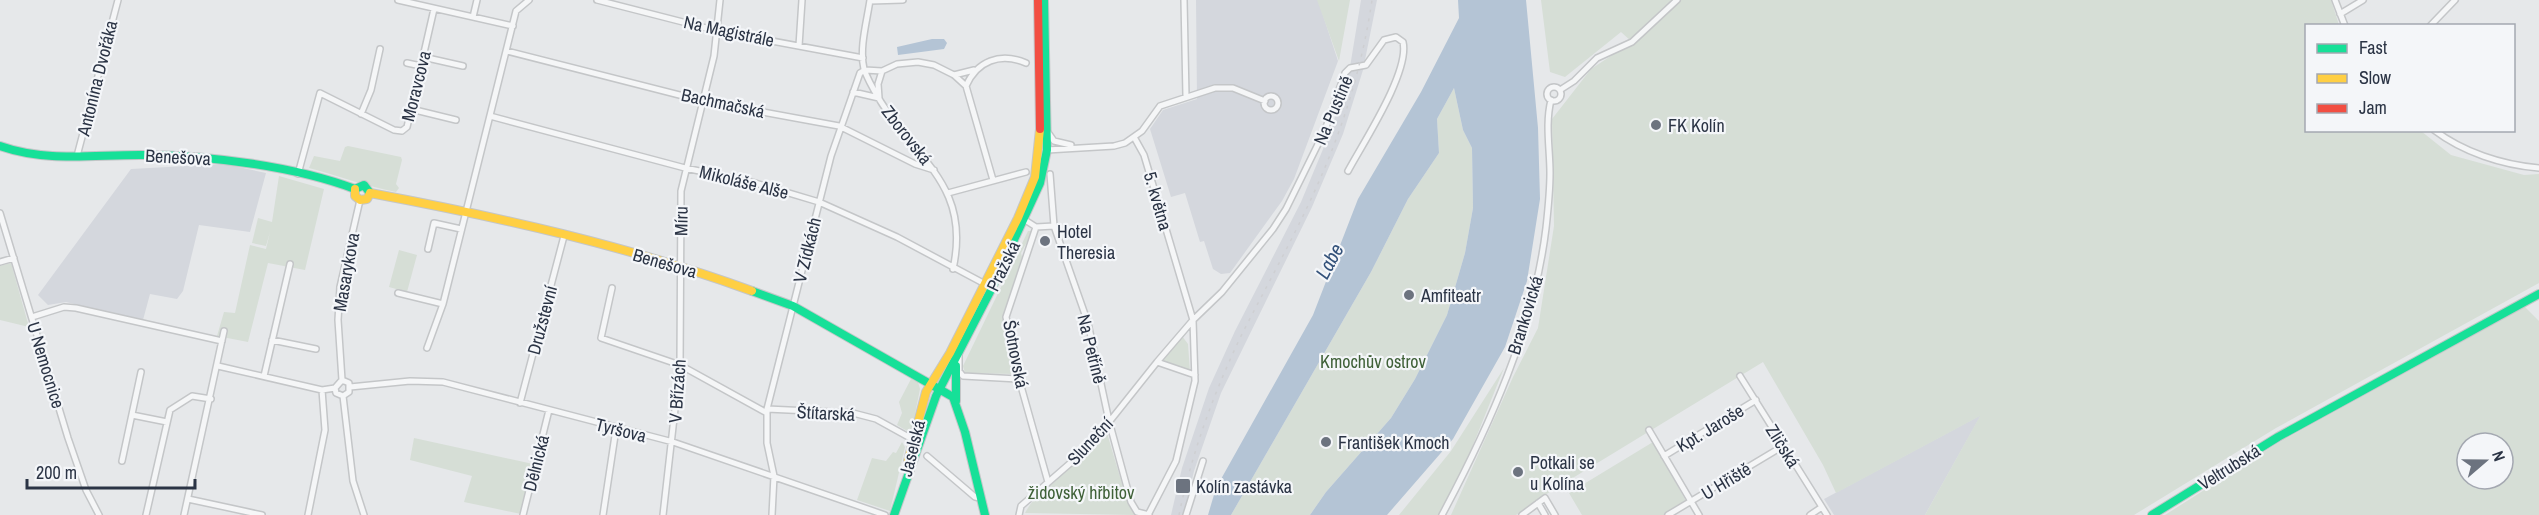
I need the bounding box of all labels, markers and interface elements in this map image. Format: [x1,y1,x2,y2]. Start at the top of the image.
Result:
street label: Na Magistrále [681,9,777,53]
street label: Antonína Dvořáka [70,18,123,139]
legend [2305,24,2515,132]
text: Fast [2359,35,2387,60]
street label: Moravcova [395,48,437,124]
text: Slow [2359,65,2391,90]
street label: Na Pustině [1307,72,1359,148]
street label: Bachmačská [679,82,767,124]
text: Jam [2359,95,2387,120]
street label: Zborovská [876,100,938,170]
place label: FK Kolín [1668,113,1725,138]
marker: FK Kolín [1649,118,1663,132]
street label: Benešova [145,143,211,171]
street label: Mikoláše Alše [697,159,791,205]
street label: 5. května [1138,169,1178,233]
street label: Míru [668,206,694,236]
street label: V Zídkách [787,215,827,285]
place label: Hotel Theresia [1057,219,1115,265]
street label: Masarykova [327,231,365,313]
marker: Hotel Theresia [1038,234,1052,248]
street label: Pražská [980,237,1026,295]
water label: Labe [1309,239,1349,283]
street label: Benešova [630,242,700,284]
street label: Brankovická [1501,273,1549,357]
street label: Družstevní [521,282,563,357]
place label: Amfiteatr [1420,283,1481,308]
marker: Amfiteatr [1402,288,1416,302]
street label: Na Petříně [1071,312,1113,386]
street label: Šotnovská [997,318,1035,390]
street label: U Nemocnice [21,319,71,411]
park label: Kmochův ostrov [1320,349,1427,374]
street label: V Břízách [662,358,692,424]
street label: Kpt. Jaroše [1672,398,1748,458]
street label: Štítarská [796,399,856,427]
street label: Sluneční [1061,411,1119,471]
street label: Tyršova [593,412,649,448]
street label: Jaselská [893,417,931,479]
street label: Zličská [1760,420,1806,472]
place label: František Kmoch [1338,430,1450,455]
north arrow [2455,431,2515,491]
street label: Dělnická [517,432,555,494]
marker: František Kmoch [1319,435,1333,449]
street label: Veltrubská [2193,438,2265,496]
text: N [2487,448,2511,464]
place label: Potkali se u Kolína [1530,450,1595,496]
scale bar [27,452,195,490]
street label: U Hřiště [1696,456,1756,506]
text: 200 m [36,460,77,485]
marker: Potkali se u Kolína [1511,465,1525,479]
place label: Kolín zastávka [1196,474,1292,499]
marker: Kolín zastávka [1174,477,1192,495]
park label: židovský hřbitov [1028,480,1135,505]

